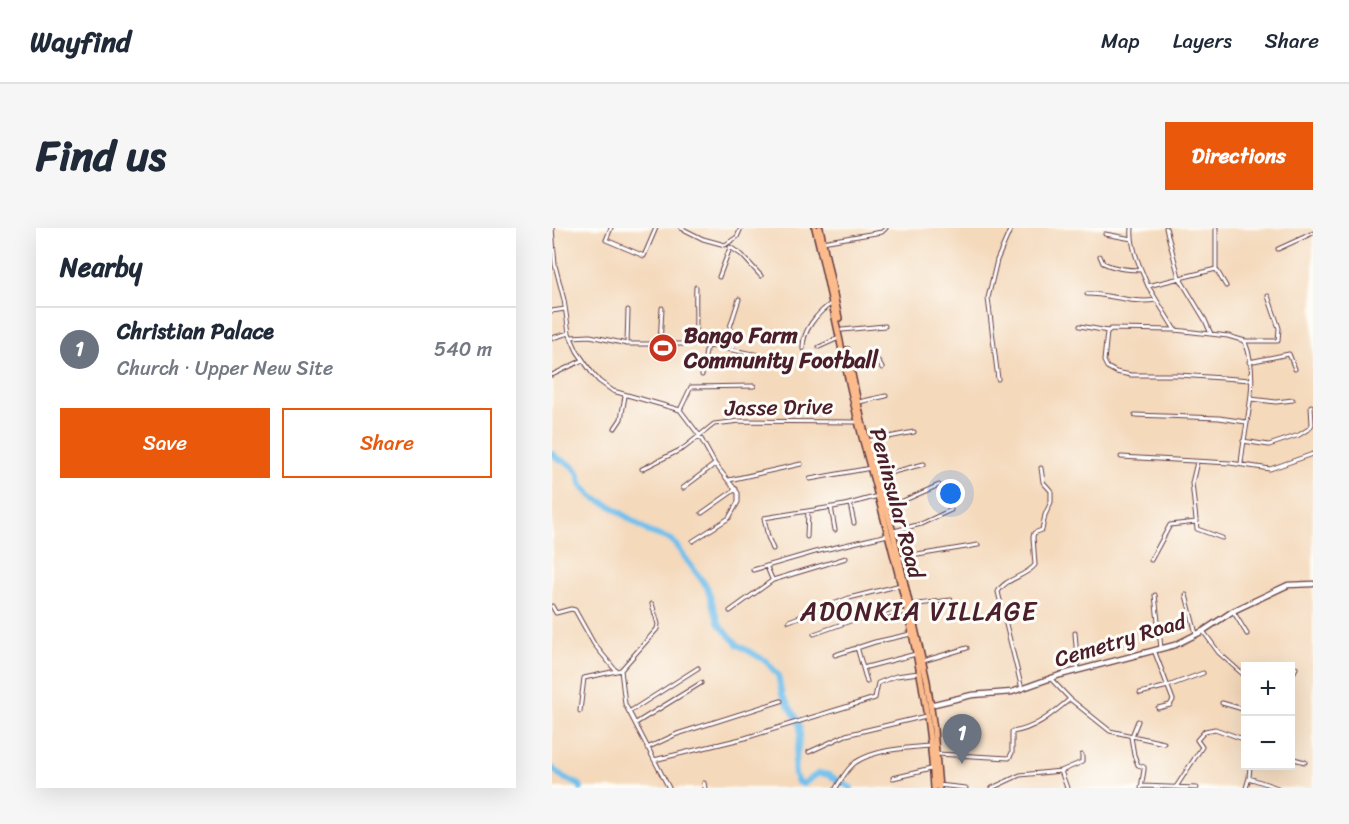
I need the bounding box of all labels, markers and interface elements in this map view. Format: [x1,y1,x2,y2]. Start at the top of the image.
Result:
text: Wayfind [30,17,131,66]
text: Map [1101,22,1140,60]
text: Layers [1173,22,1232,60]
text: Share [1265,22,1319,60]
text: Find us [36,119,166,193]
button: Directions [1165,122,1313,190]
text: Nearby [60,244,142,290]
text: Christian Palace [117,312,274,351]
place label: Bango Farm Community Football [683,316,879,380]
text: 1 [75,332,84,367]
text: 540 m [434,332,492,367]
sports icon: Bango Farm Community Football [647,332,679,364]
text: Church · Upper New Site [117,351,333,386]
street label: Jasse Drive [723,387,834,427]
button: Save [60,408,270,478]
button: Share [282,408,492,478]
street label: Peninsular Road [858,423,936,584]
your location [936,479,965,508]
district label: ADONKIA VILLAGE [799,588,1038,634]
street label: Cemetry Road [1049,601,1192,679]
map controls [1241,662,1295,770]
button: + [1241,662,1295,716]
pin: 1 [942,714,982,764]
button: − [1241,716,1295,770]

